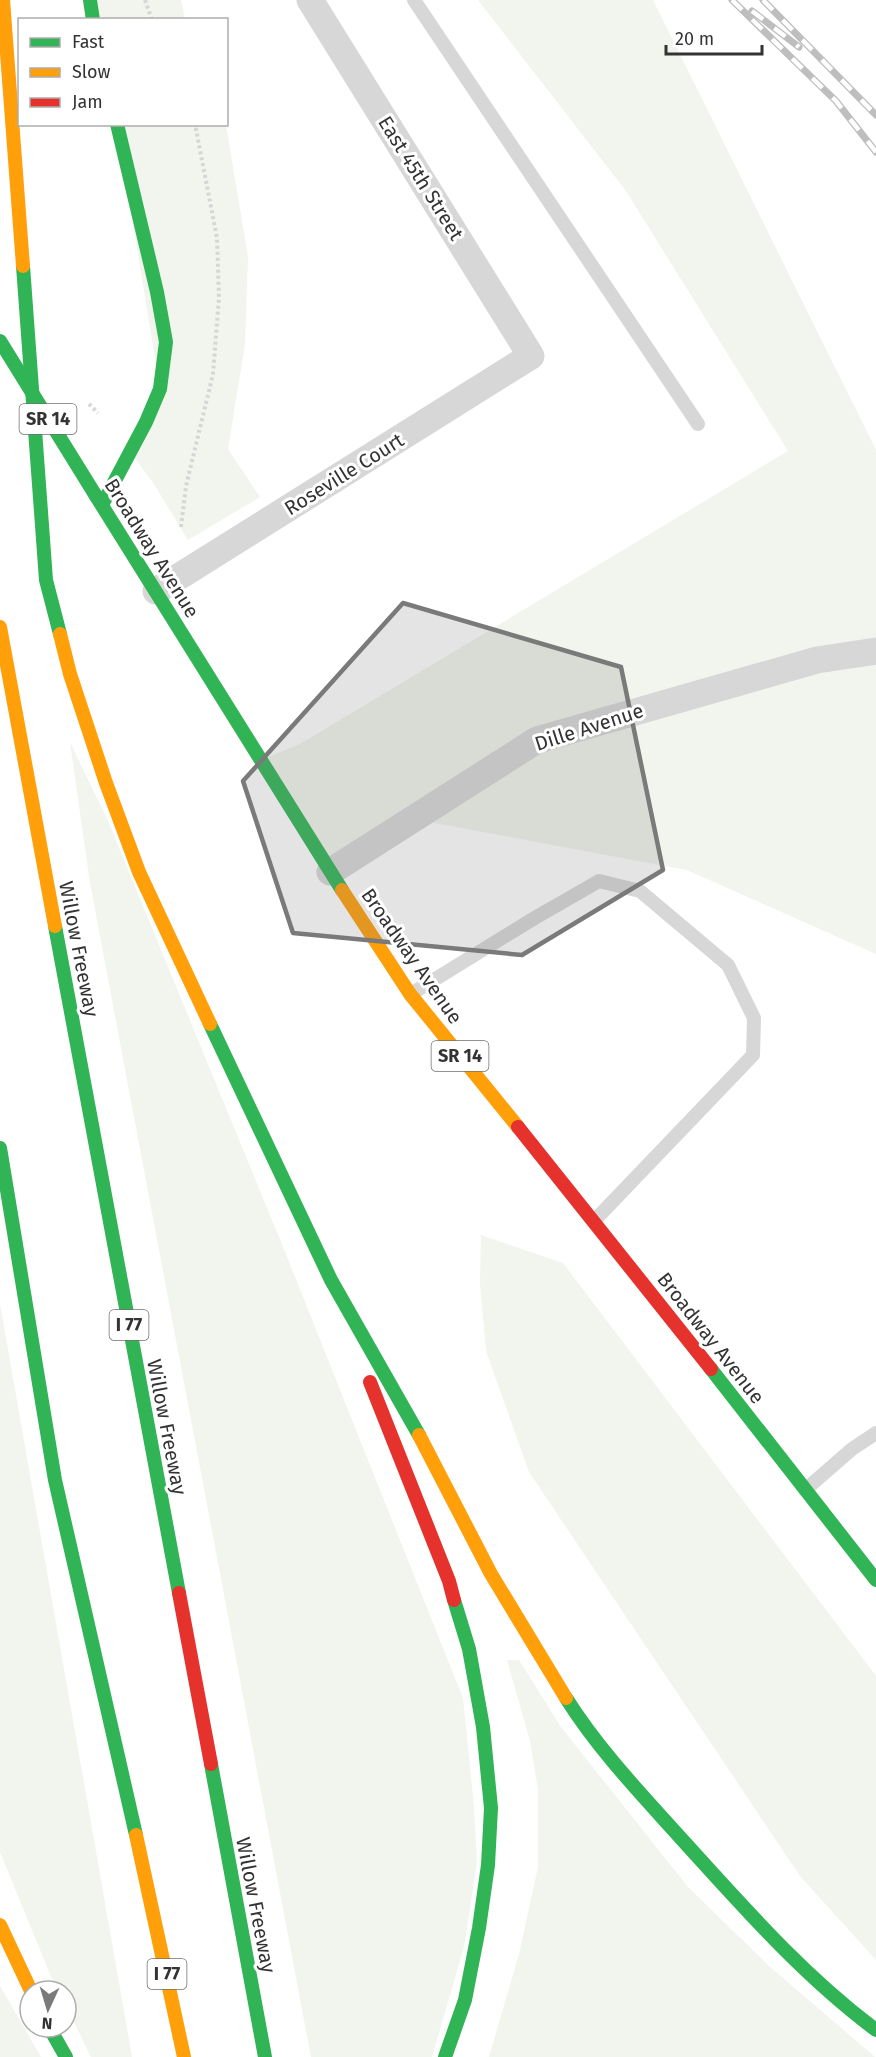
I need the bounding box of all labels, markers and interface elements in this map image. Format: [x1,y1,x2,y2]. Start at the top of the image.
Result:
legend [18,18,228,126]
scale bar [666,18,762,56]
text: 20 m [675,28,714,50]
text: Fast [72,31,105,53]
text: Slow [72,61,111,83]
text: Jam [72,91,103,113]
street label: East 45th Street [373,112,469,245]
road number: SR 14 [20,404,76,434]
street label: Roseville Court [280,427,409,520]
street label: Broadway Avenue [99,474,205,622]
street label: Dille Avenue [532,698,646,756]
street label: Willow Freeway [54,879,104,1019]
street label: Broadway Avenue [356,884,468,1028]
road number: SR 14 [432,1041,488,1071]
street label: Broadway Avenue [652,1268,770,1408]
road number: I 77 [110,1310,148,1340]
street label: Willow Freeway [142,1357,192,1497]
street label: Willow Freeway [231,1835,281,1975]
road number: I 77 [148,1959,186,1989]
north arrow [18,1979,78,2039]
text: N [41,2014,53,2033]

